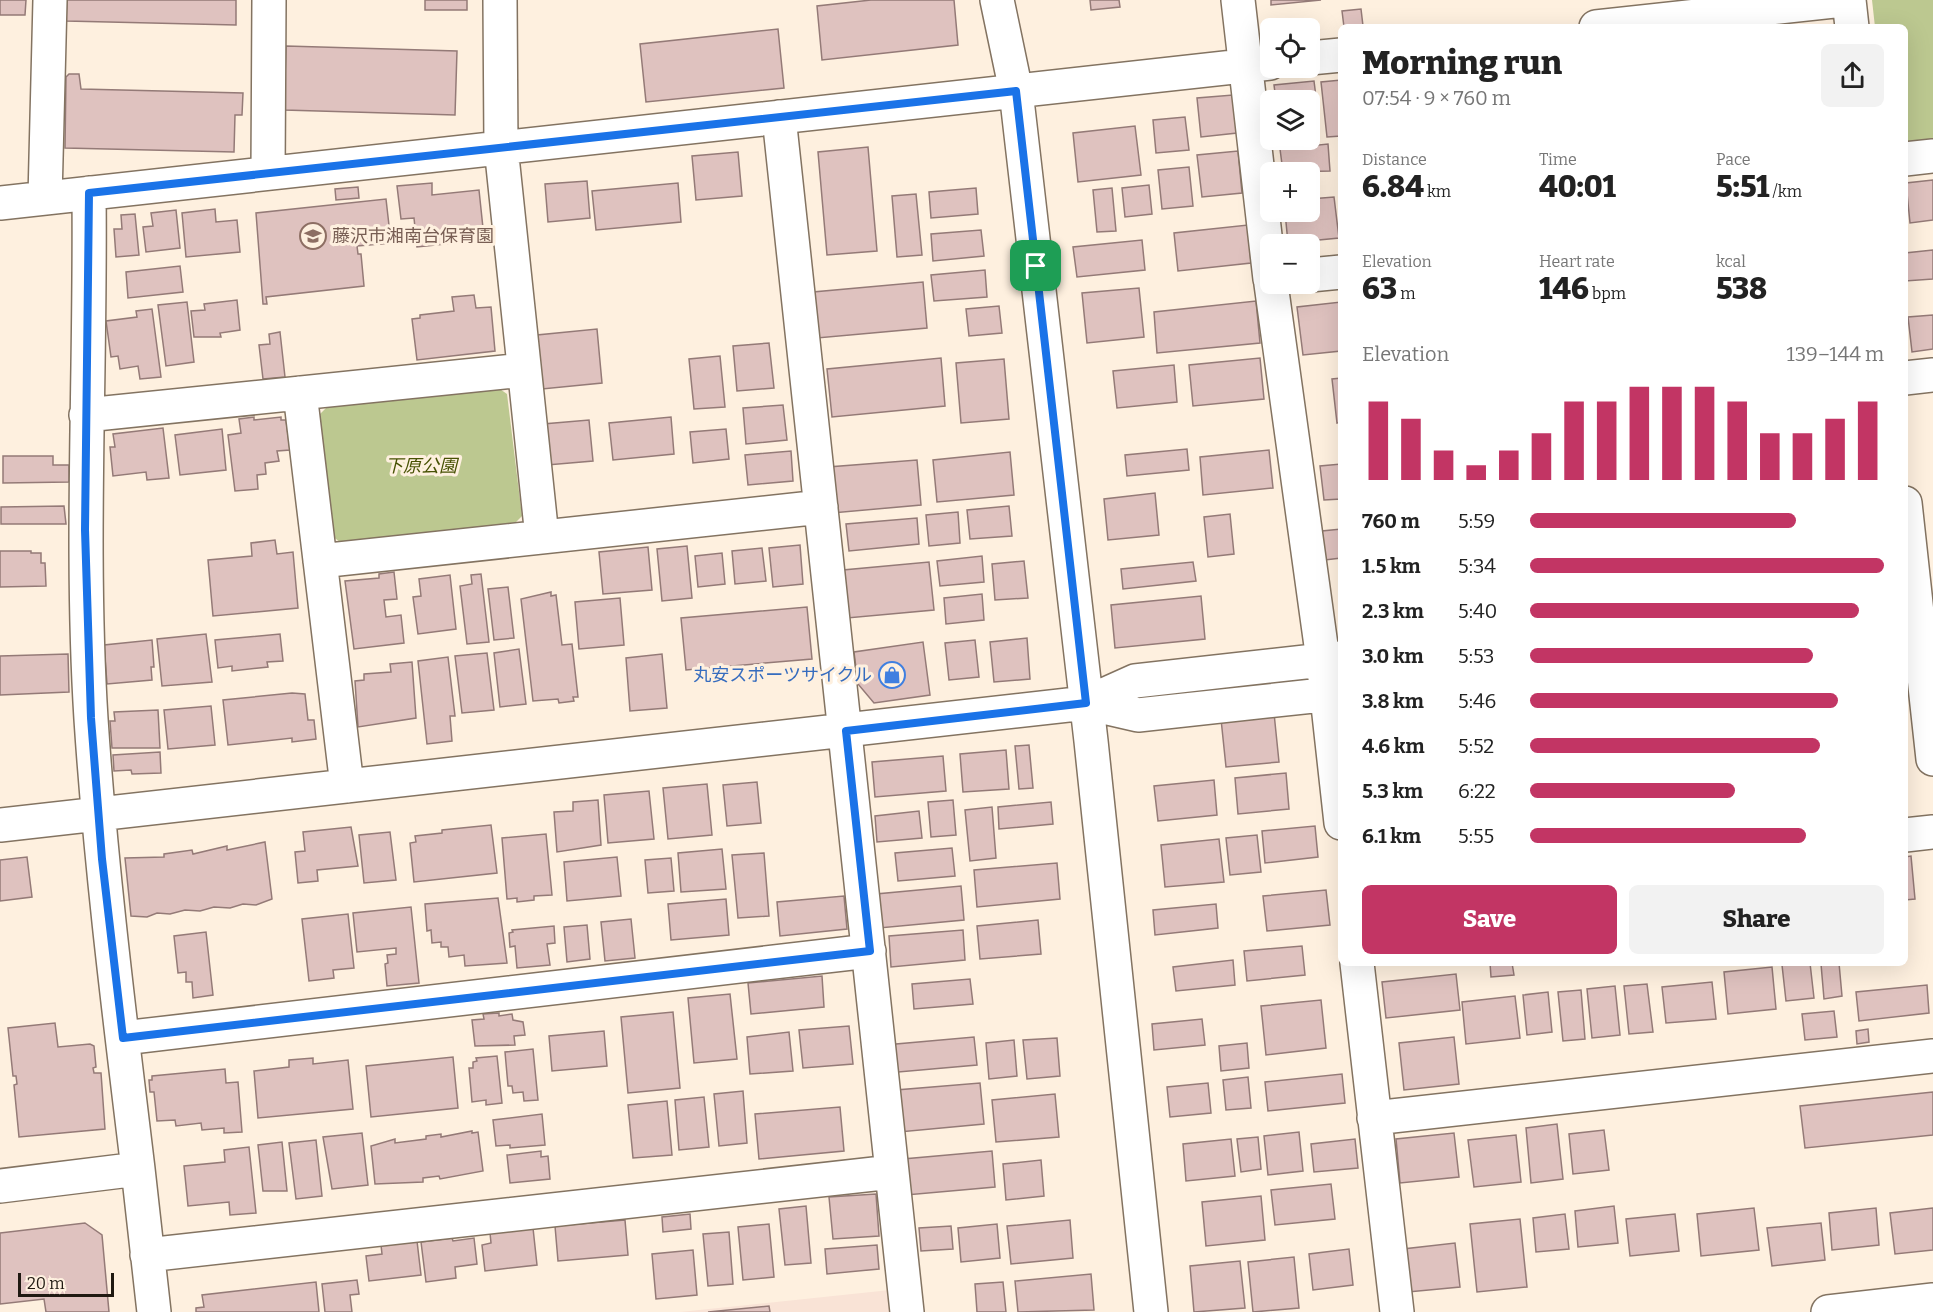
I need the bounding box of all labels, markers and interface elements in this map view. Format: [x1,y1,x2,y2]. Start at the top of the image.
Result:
map controls [1260,18,1320,294]
button: locate [1260,18,1320,78]
text: Morning run [1362,43,1562,83]
button: share [1821,44,1884,107]
text: 07:54 · 9 × 760 m [1362,86,1511,110]
button: layers [1260,90,1320,150]
text: Distance [1362,150,1427,169]
text: Time [1539,150,1577,169]
text: Pace [1716,150,1751,169]
button: + [1260,162,1320,222]
text: 6.84 [1362,169,1424,205]
text: 40:01 [1539,169,1616,205]
text: 5:51 [1716,169,1769,205]
text: km [1424,182,1451,201]
text: /km [1769,182,1802,201]
school or university icon: 藤沢市湘南台保育園 [298,221,328,251]
place label: 藤沢市湘南台保育園 [332,225,494,247]
button: − [1260,234,1320,294]
pin [1010,240,1061,291]
icon: arrive [1019,249,1052,282]
text: Elevation [1362,252,1432,271]
text: Heart rate [1539,252,1615,271]
text: kcal [1716,252,1746,271]
text: 63 [1362,271,1397,307]
text: 146 [1539,271,1589,307]
text: 538 [1716,271,1767,307]
text: m [1397,284,1416,303]
text: bpm [1589,284,1626,303]
text: Elevation [1362,342,1449,366]
text: 139–144 m [1787,342,1884,366]
park label: 下原公園 [385,455,460,477]
text: 760 m [1362,509,1420,533]
text: 5:59 [1458,509,1495,533]
text: 1.5 km [1362,554,1421,578]
text: 5:34 [1458,554,1496,578]
text: 2.3 km [1362,599,1424,623]
text: 5:40 [1458,599,1497,623]
text: 3.0 km [1362,644,1424,668]
text: 5:53 [1458,644,1495,668]
shop icon: 丸安スポーツサイクル [877,660,907,690]
place label: 丸安スポーツサイクル [693,664,872,686]
text: 3.8 km [1362,689,1424,713]
text: 5:46 [1458,689,1496,713]
text: 4.6 km [1362,734,1425,758]
text: 5:52 [1458,734,1494,758]
text: 5.3 km [1362,779,1423,803]
text: 6:22 [1458,779,1496,803]
text: 6.1 km [1362,824,1421,848]
text: 5:55 [1458,824,1494,848]
button: Save [1362,885,1617,954]
button: Share [1629,885,1884,954]
scale bar [18,1270,114,1298]
text: 20 m [27,1274,64,1293]

